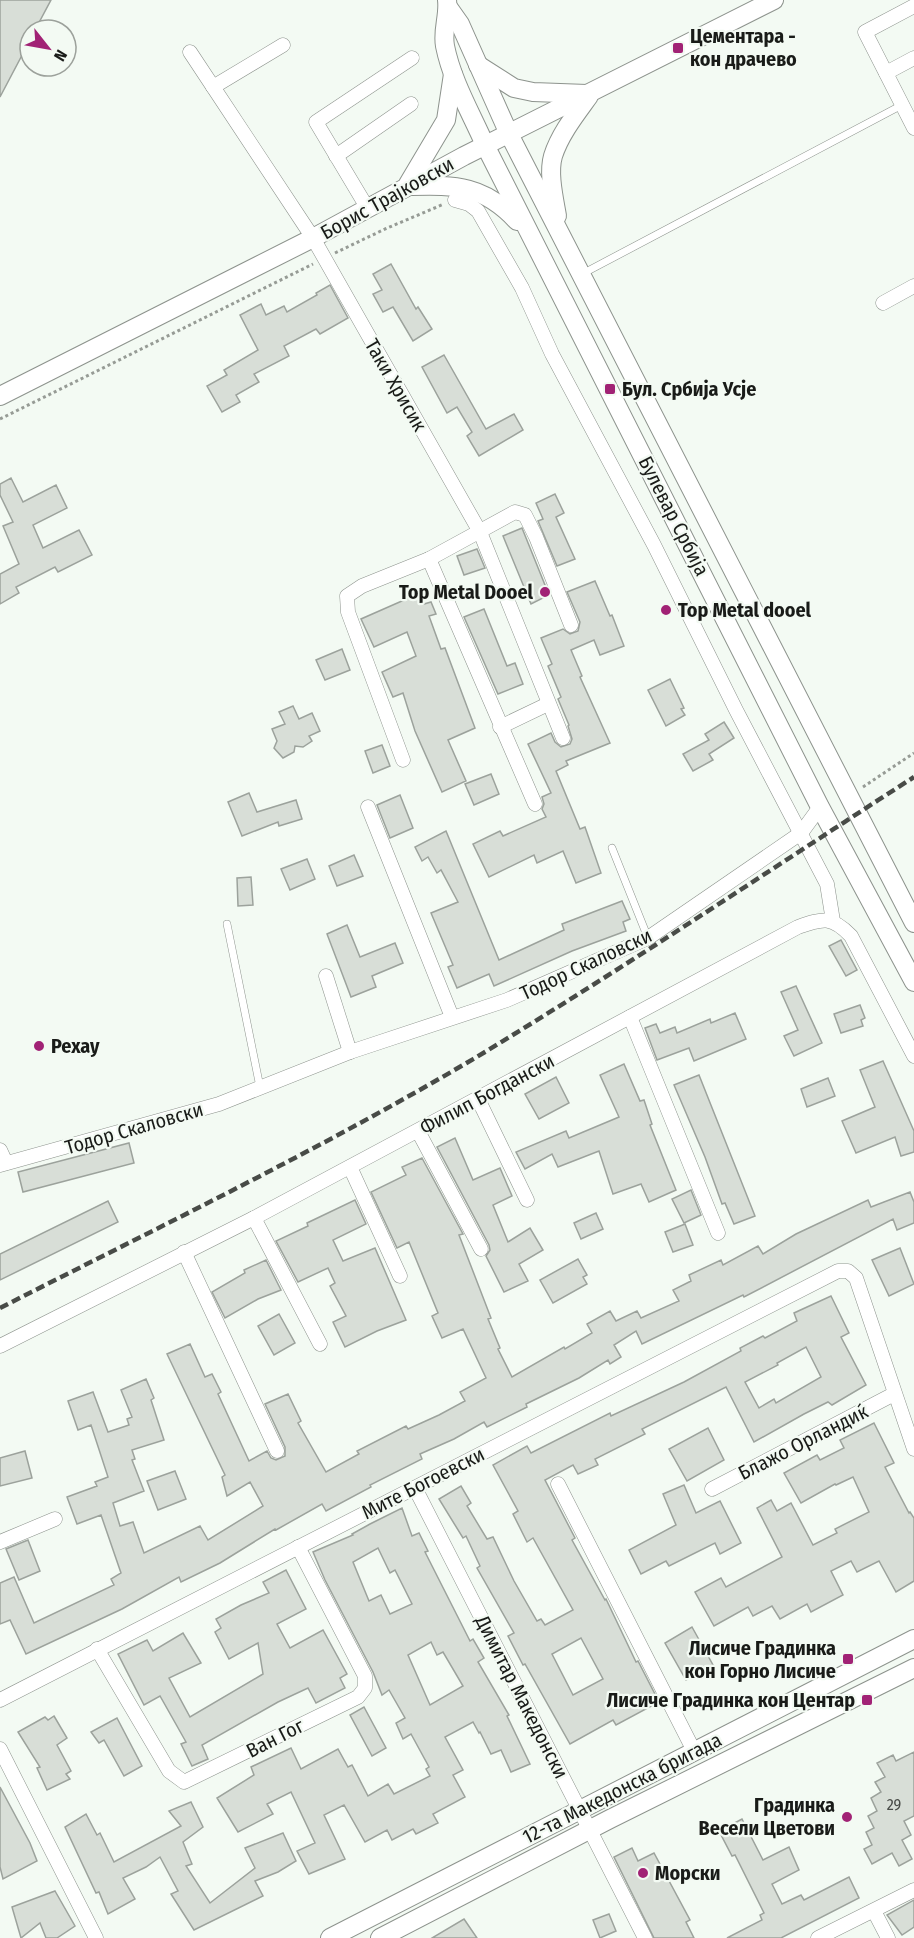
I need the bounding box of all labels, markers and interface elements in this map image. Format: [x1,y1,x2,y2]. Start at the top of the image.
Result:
north arrow [18,18,78,78]
place label: Цементара - кон драчево [690,24,797,71]
marker: Цементара - кон драчево [671,41,685,55]
text: N [50,46,71,64]
street label: Борис Трајковски [316,152,458,244]
street label: Таки Хрисик [360,335,432,436]
place label: Бул. Србија Усје [622,377,756,401]
marker: Бул. Србија Усје [603,382,617,396]
street label: Булевар Србија [634,452,714,580]
place label: Top Metal Dooel [399,580,534,604]
marker: Top Metal Dooel [538,585,552,599]
place label: Top Metal dooel [678,598,812,622]
marker: Top Metal dooel [659,603,673,617]
street label: Тодор Скаловски [516,923,656,1005]
place label: Рехау [51,1034,100,1058]
marker: Рехау [32,1039,46,1053]
street label: Филип Богдански [416,1048,558,1140]
street label: Тодор Скаловски [62,1097,206,1159]
street label: Блажо Орландиќ [734,1399,872,1485]
street label: Мите Богоевски [358,1442,488,1524]
street label: Димитар Македонски [470,1610,574,1783]
place label: Лисиче Градинка кон Горно Лисиче [684,1636,836,1683]
marker: Лисиче Градинка кон Горно Лисиче [841,1652,855,1666]
place label: Лисиче Градинка кон Центар [606,1688,855,1712]
marker: Лисиче Градинка кон Центар [860,1693,874,1707]
street label: Ван Гог [242,1713,308,1763]
street label: 12-та Македонска бригада [518,1727,726,1849]
place label: Градинка Весели Цветови [699,1793,835,1840]
house number: 29 [887,1795,902,1814]
marker: Градинка Весели Цветови [840,1810,854,1824]
place label: Морски [655,1861,720,1885]
marker: Морски [636,1866,650,1880]

